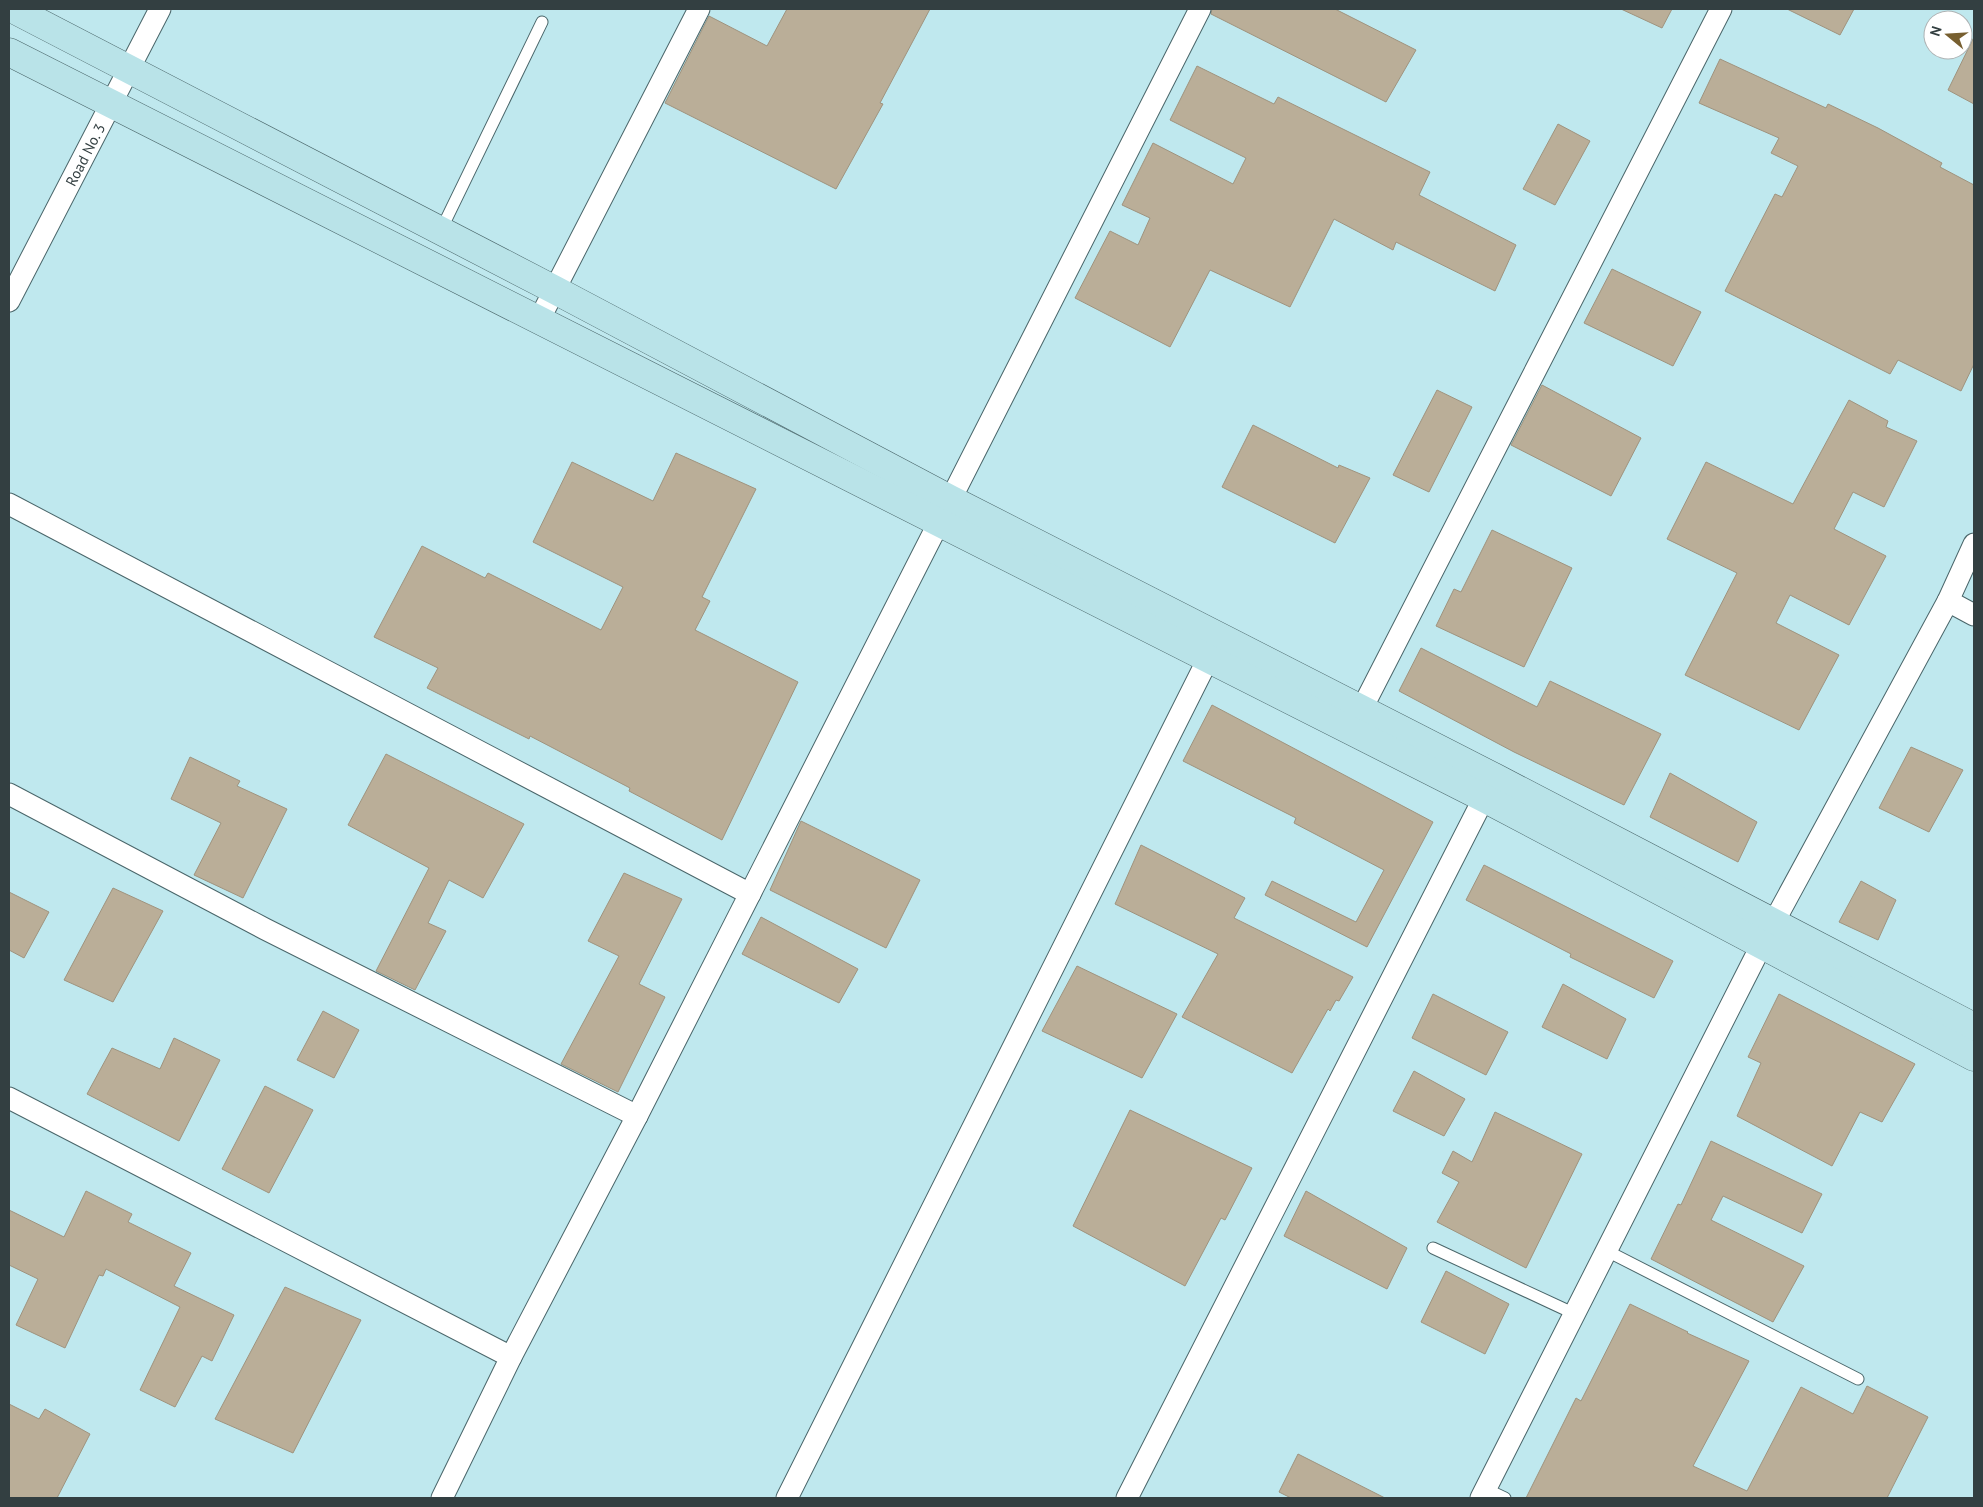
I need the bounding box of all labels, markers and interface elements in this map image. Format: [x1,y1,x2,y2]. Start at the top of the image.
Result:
north arrow [1923,10,1973,60]
text: N [1926,24,1946,38]
street label: Road No. 3 [61,120,109,189]

